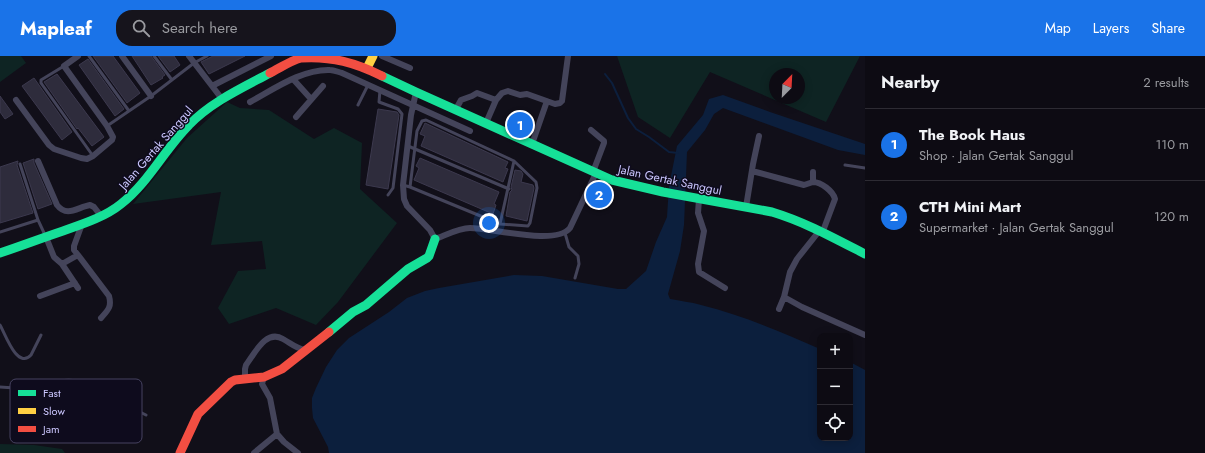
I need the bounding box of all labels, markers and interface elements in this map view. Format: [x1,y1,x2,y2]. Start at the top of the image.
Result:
search box [116,10,396,46]
text: Mapleaf [20,15,92,42]
icon: search [130,17,152,39]
text: Search here [162,17,238,39]
text: Map [1045,18,1071,38]
text: Layers [1093,18,1129,38]
text: Share [1151,18,1185,38]
north arrow [769,68,805,104]
text: Nearby [881,70,939,94]
text: 2 results [1143,73,1189,92]
street label: Jalan Gertak Sanggul [113,102,197,195]
pin: 1 [507,110,533,140]
text: The Book Haus [919,124,1025,146]
text: 1 [891,135,897,154]
text: 110 m [1155,135,1189,154]
text: Shop · Jalan Gertak Sanggul [919,146,1074,165]
street label: Jalan Gertak Sanggul [615,160,724,200]
pin: 2 [586,180,612,210]
text: CTH Mini Mart [919,196,1021,218]
text: 2 [890,207,898,226]
text: 120 m [1154,207,1189,226]
your location [479,213,499,233]
text: Supermarket · Jalan Gertak Sanggul [919,218,1114,237]
map controls [817,333,853,441]
button: + [817,333,853,369]
button: − [817,369,853,405]
legend [10,379,142,443]
text: Fast [43,385,61,401]
text: Slow [43,403,65,419]
button: locate [817,405,853,441]
text: Jam [41,421,60,437]

